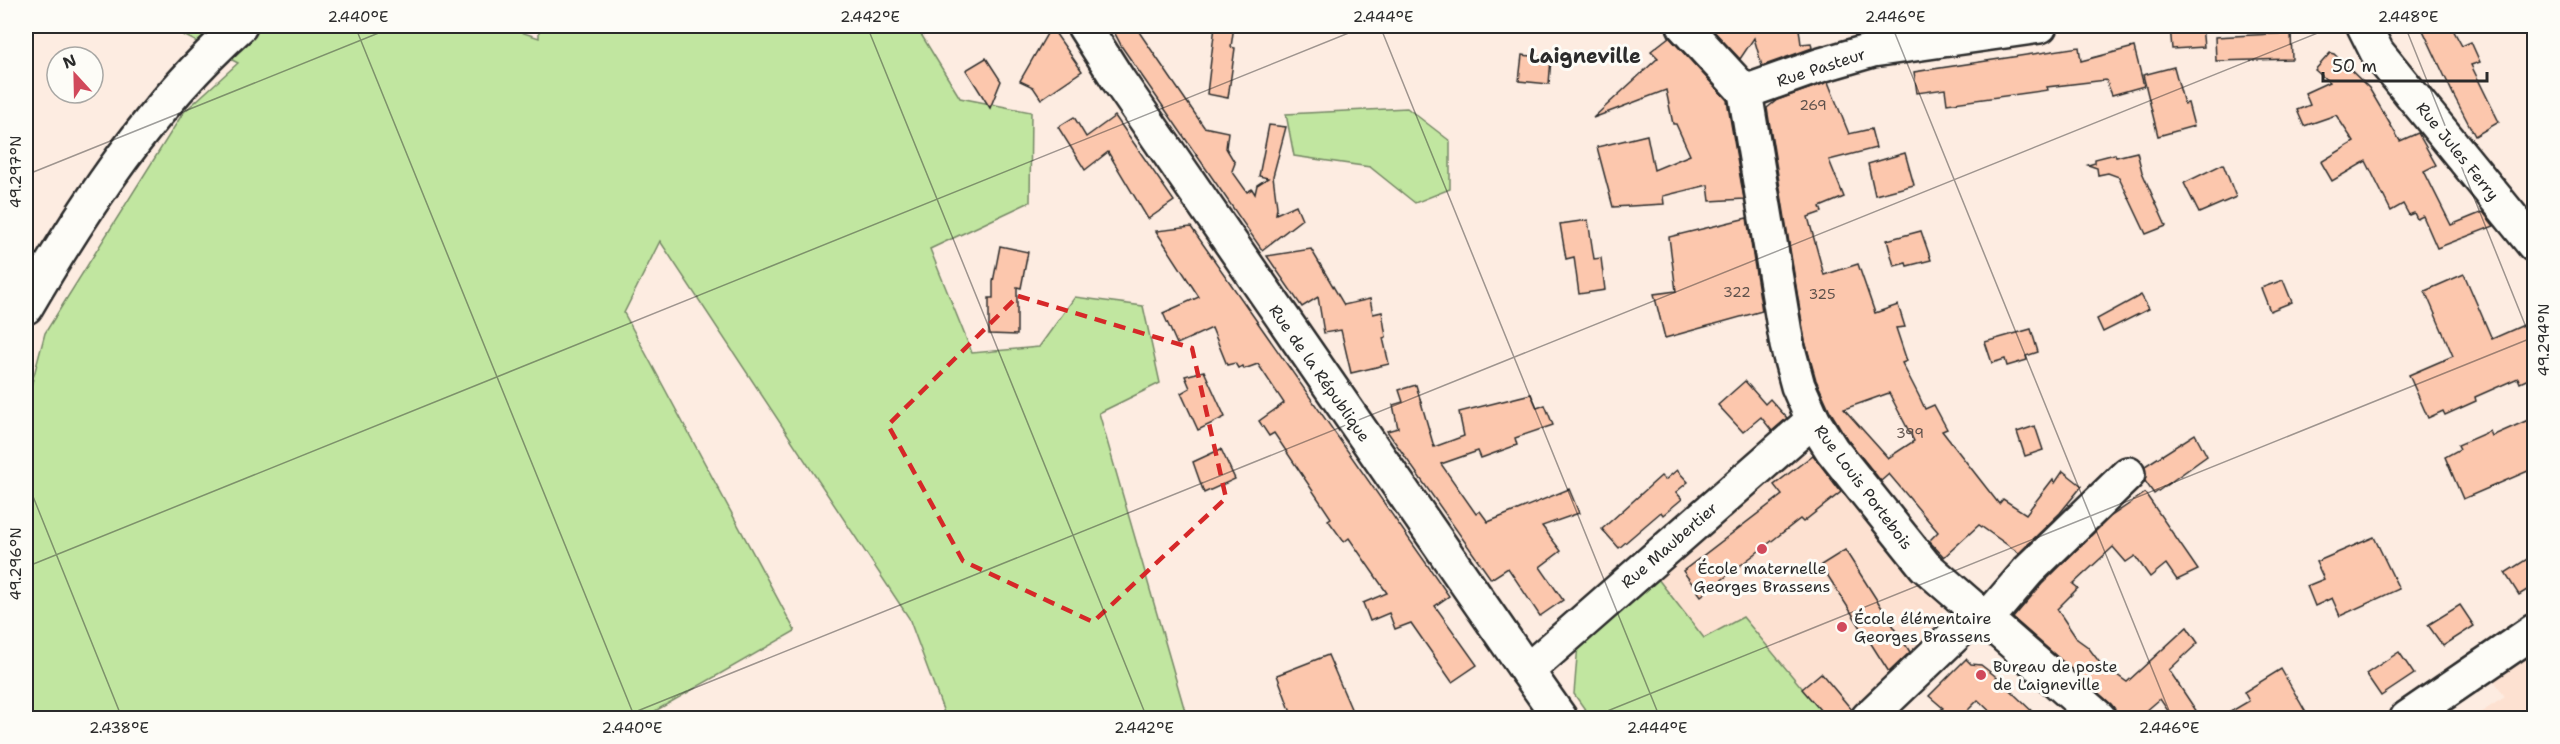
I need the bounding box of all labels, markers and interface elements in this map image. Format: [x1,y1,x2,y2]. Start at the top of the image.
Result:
text: 2.440°E [328,7,388,27]
text: 2.442°E [840,7,900,27]
text: 2.444°E [1353,7,1413,27]
text: 2.446°E [1865,7,1925,27]
text: 2.448°E [2378,7,2438,27]
district label: Laigneville [1529,43,1641,69]
street label: Rue Pasteur [1774,43,1868,92]
north arrow [45,45,105,105]
scale bar [2323,45,2486,83]
text: N [60,49,79,74]
text: 50 m [2332,54,2377,78]
house number: 269 [1799,96,1827,114]
street label: Rue Jules Ferry [2412,98,2504,205]
text: 49.297°N [6,136,26,208]
house number: 322 [1723,283,1751,301]
house number: 325 [1809,285,1835,303]
street label: Rue de la République [1264,301,1375,446]
text: 49.294°N [2534,304,2554,376]
street label: Rue Louis Portebois [1810,421,1917,554]
house number: 399 [1896,424,1924,442]
street label: Rue Maubertier [1617,498,1722,593]
text: 49.296°N [6,527,26,601]
marker: École maternelle Georges Brassens [1755,542,1769,556]
place label: École maternelle Georges Brassens [1694,558,1830,597]
place label: École élémentaire Georges Brassens [1854,608,1991,647]
marker: École élémentaire Georges Brassens [1835,620,1849,634]
place label: Bureau de poste de Laigneville [1993,656,2118,695]
marker: Bureau de poste de Laigneville [1974,668,1988,682]
text: 2.438°E [89,718,149,738]
text: 2.440°E [602,718,662,738]
text: 2.442°E [1114,718,1174,738]
text: 2.444°E [1627,718,1687,738]
text: 2.446°E [2139,718,2199,738]

